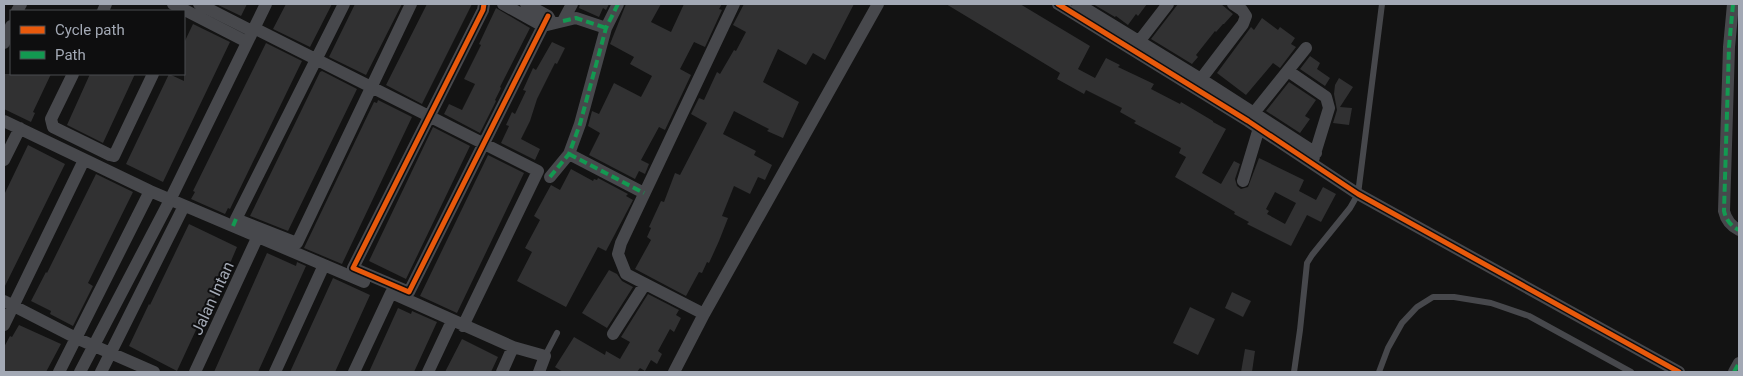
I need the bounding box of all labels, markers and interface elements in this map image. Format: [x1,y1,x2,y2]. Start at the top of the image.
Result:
legend [10,10,185,75]
text: Cycle path [55,21,125,39]
text: Path [55,46,86,64]
street label: Jalan Intan [187,258,238,338]

